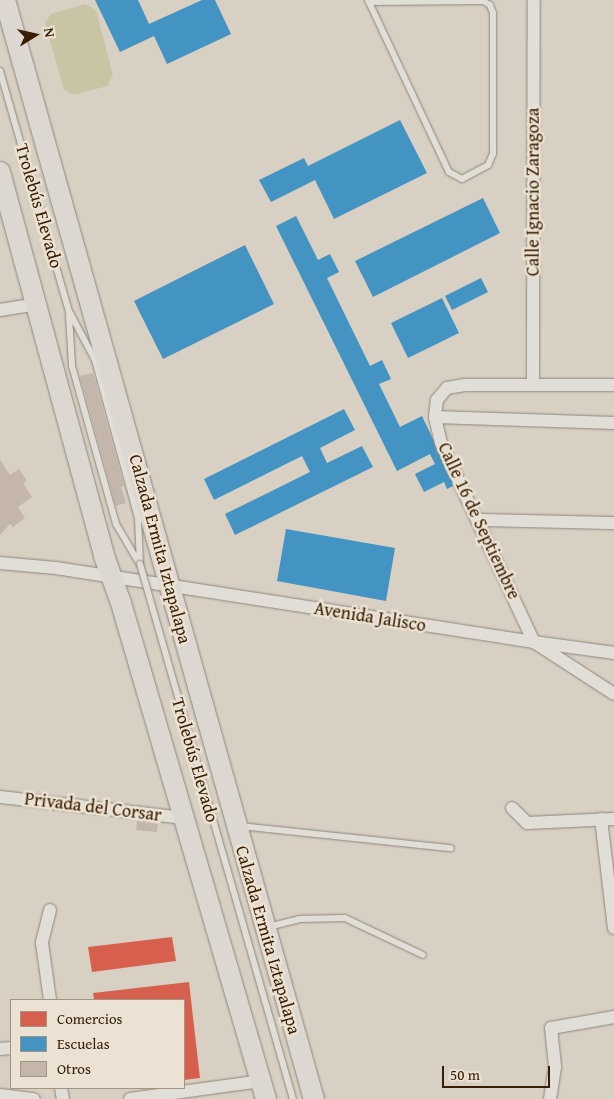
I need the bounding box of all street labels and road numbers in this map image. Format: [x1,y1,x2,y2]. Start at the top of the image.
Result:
street label: Calle Ignacio Zaragoza [522,108,544,276]
street label: Trolebús Elevado [11,141,67,271]
street label: Calle 16 de Septiembre [433,439,525,603]
street label: Calzada Ermita Iztapalapa [124,452,196,646]
street label: Avenida Jalisco [313,598,427,636]
street label: Trolebús Elevado [167,695,223,825]
street label: Privada del Corsar [23,788,163,826]
street label: Calzada Ermita Iztapalapa [231,843,305,1037]

